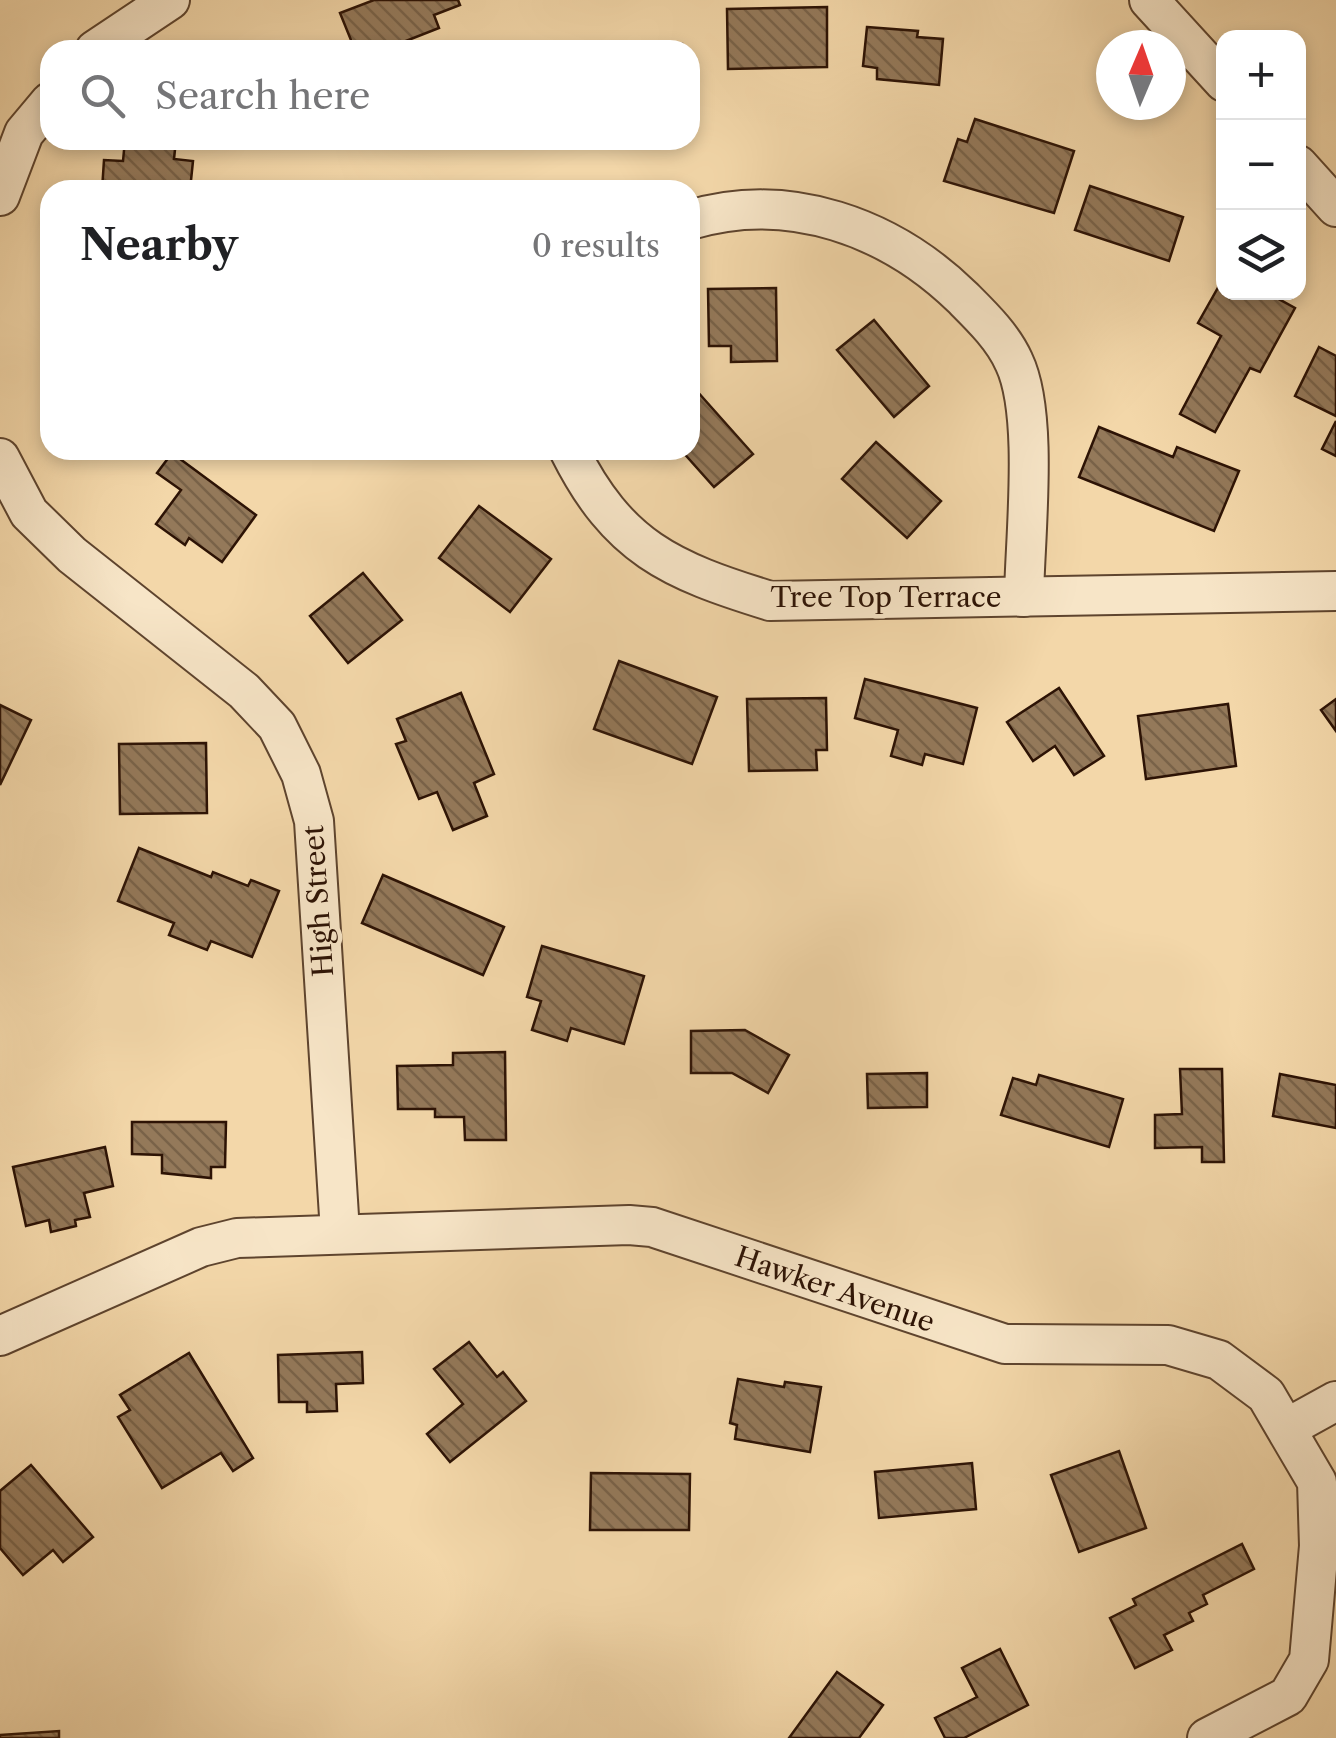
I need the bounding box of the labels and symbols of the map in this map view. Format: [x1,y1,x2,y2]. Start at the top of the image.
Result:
north arrow [1096,30,1186,120]
street label: Tree Top Terrace [771,580,1001,614]
street label: High Street [296,824,340,978]
street label: Hawker Avenue [731,1239,939,1339]

